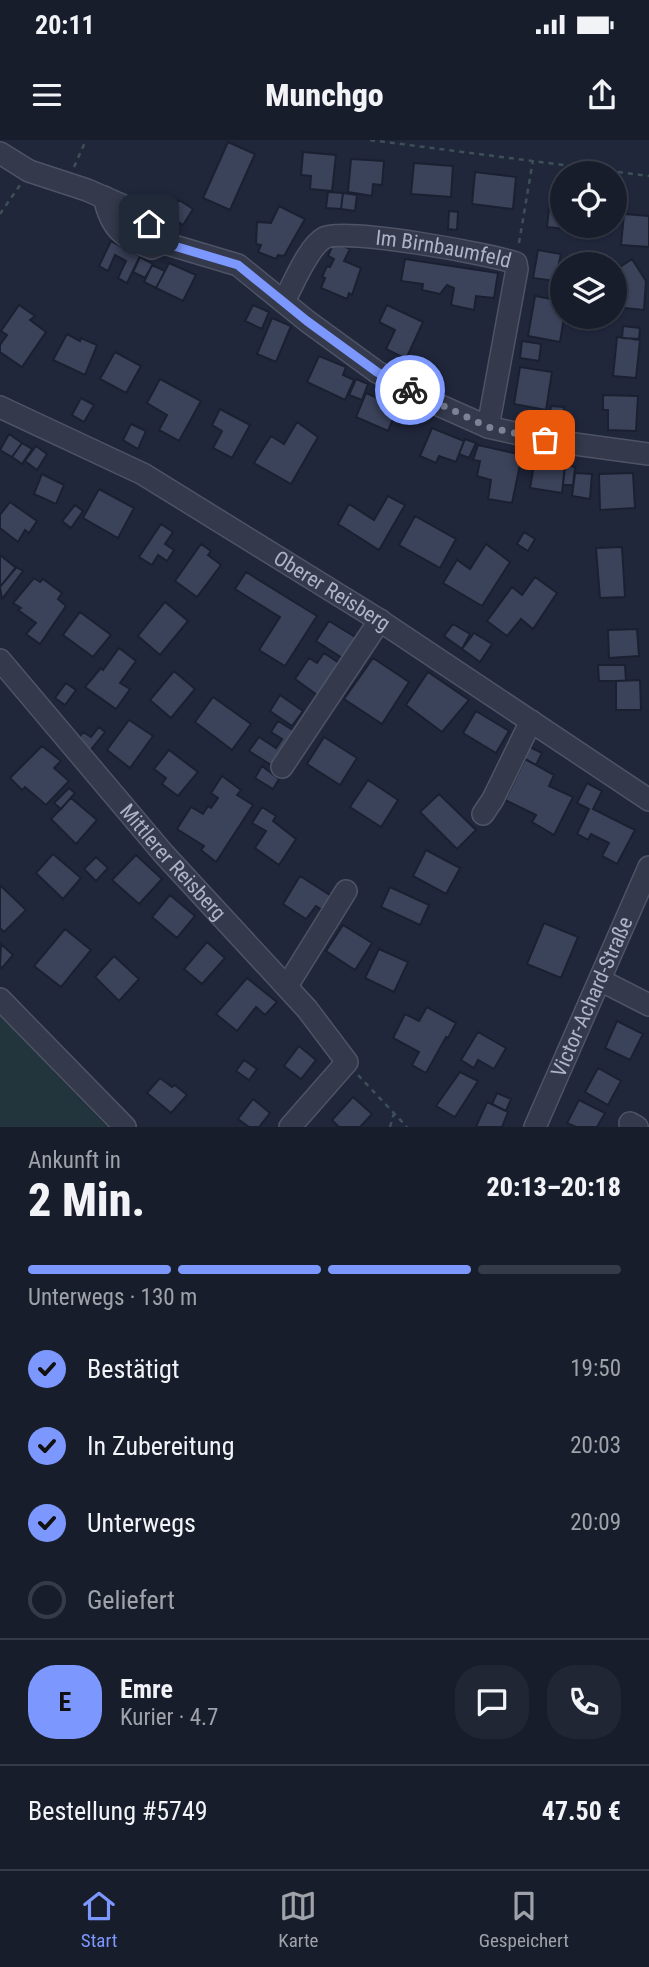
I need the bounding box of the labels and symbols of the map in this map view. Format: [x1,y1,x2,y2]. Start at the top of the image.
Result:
pin [119,194,179,254]
street label: Im Birnbaumfeld [375,226,514,273]
courier [375,355,445,425]
pin [515,410,575,470]
street label: Oberer Reisberg [269,546,395,636]
street label: Mittlerer Reisberg [115,799,231,925]
street label: Victor-Achard-Straße [546,913,638,1081]

